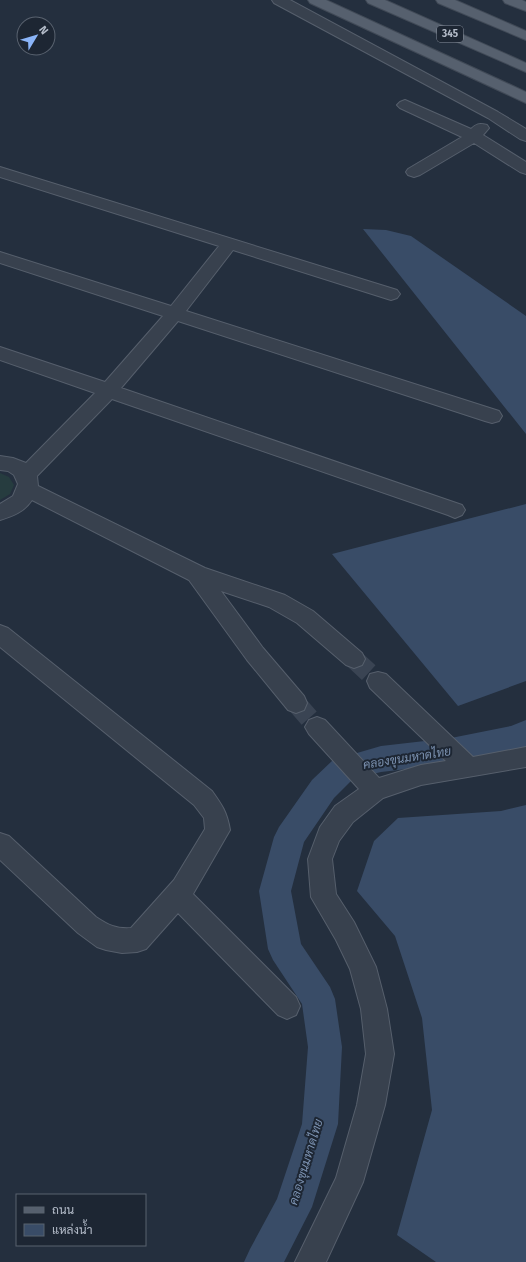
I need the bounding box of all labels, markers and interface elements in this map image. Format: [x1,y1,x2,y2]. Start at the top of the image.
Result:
north arrow [16,16,56,56]
text: N [36,23,51,37]
road number: 345 [437,26,463,42]
water label: คลองขุนมหาดไทย [362,743,452,774]
water label: คลองขุนมหาดไทย [285,1117,328,1207]
legend [16,1194,146,1246]
text: ถนน [52,1203,75,1217]
text: แหล่งน้ำ [52,1219,92,1237]

